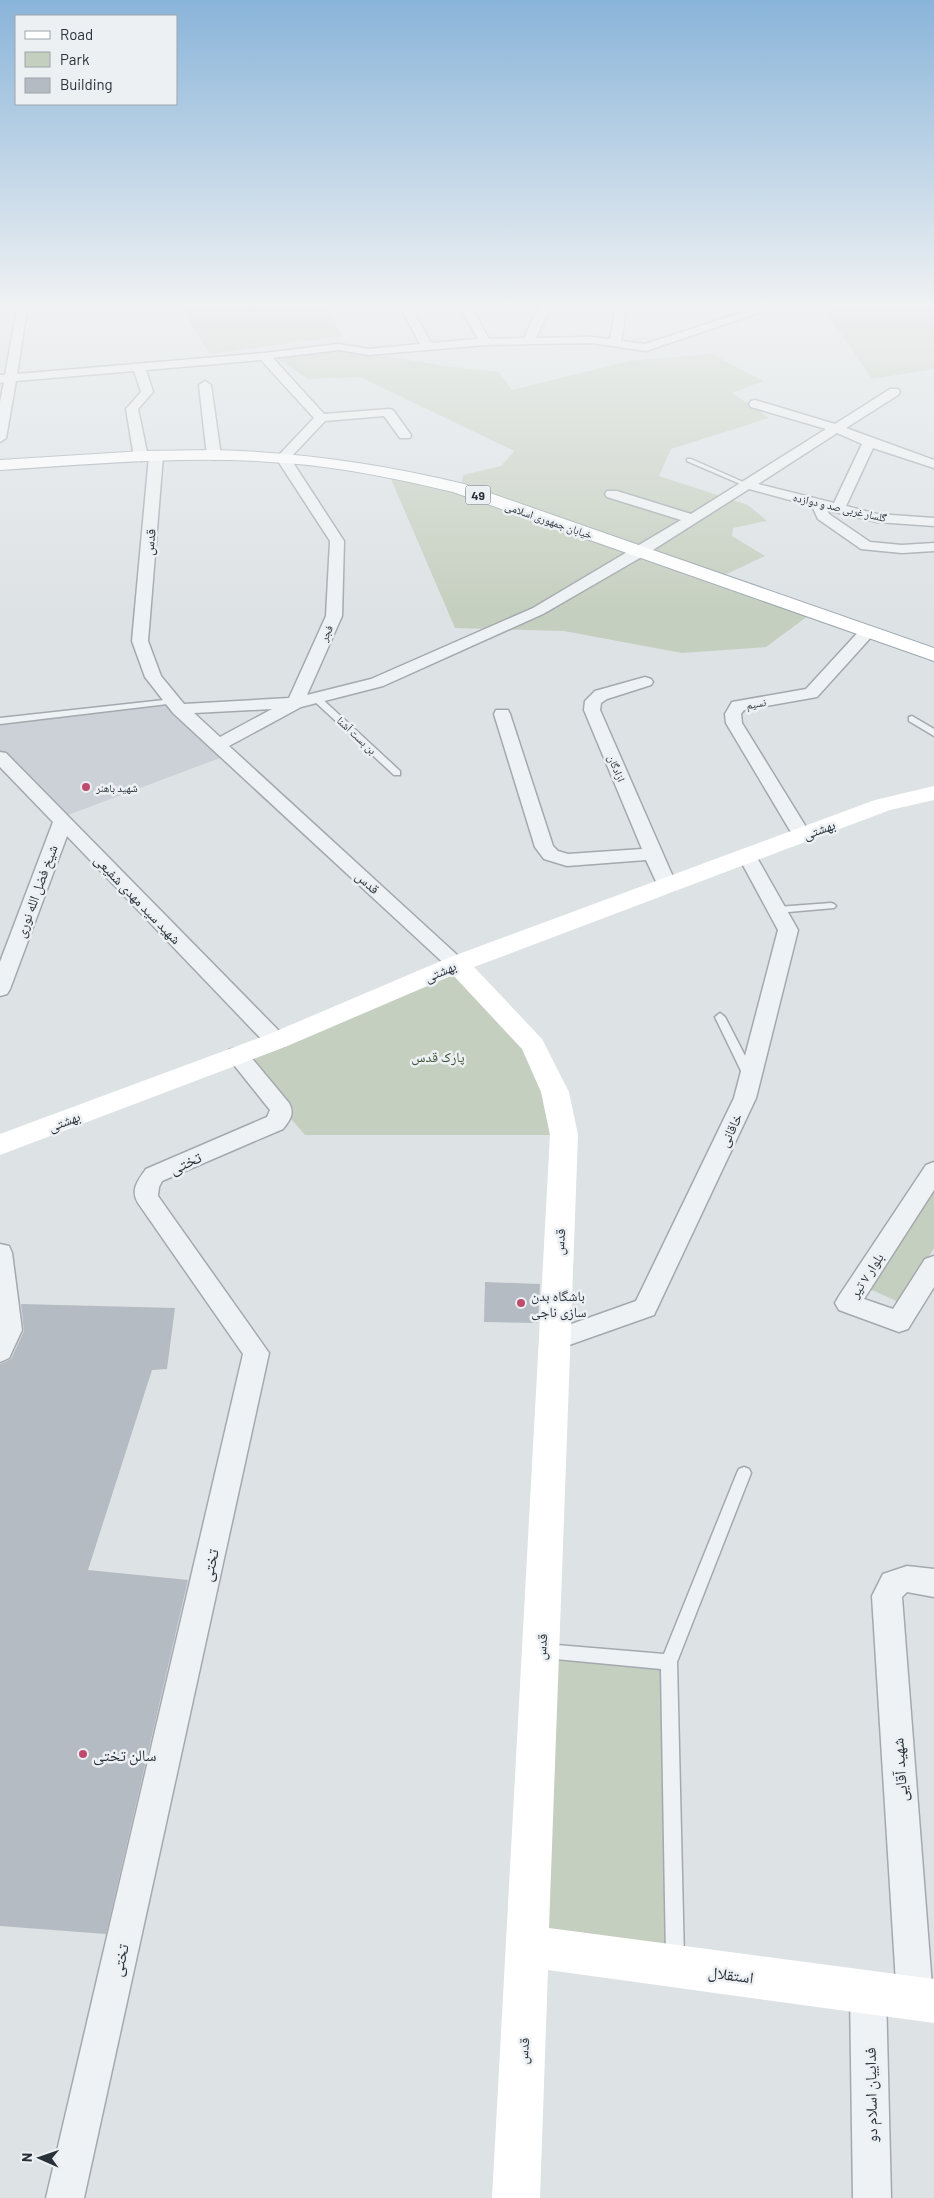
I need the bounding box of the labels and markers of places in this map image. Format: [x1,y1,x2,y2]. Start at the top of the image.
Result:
marker: شهید باهنر [80,781,92,793]
place label: شهید باهنر [95,781,138,794]
place label: باشگاه بدن سازی ناجی [531,1287,587,1321]
marker: باشگاه بدن سازی ناجی [515,1297,527,1309]
place label: سالن تختی [93,1745,156,1766]
marker: سالن تختی [77,1748,89,1760]

